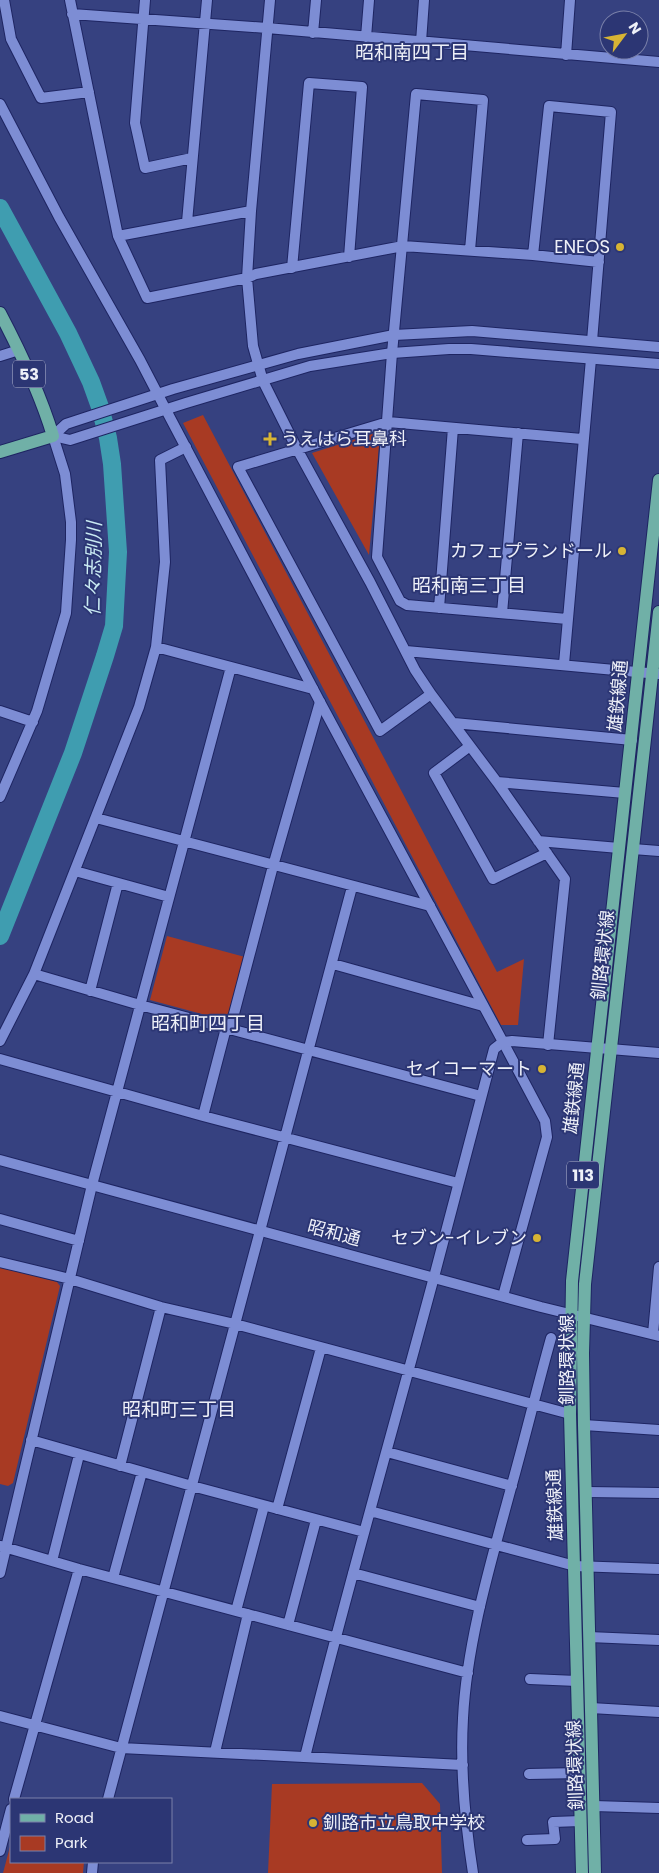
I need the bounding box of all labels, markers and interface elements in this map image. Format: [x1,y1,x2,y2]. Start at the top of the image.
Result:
north arrow [599,10,649,60]
text: N [624,18,646,38]
district label: 昭和南四丁目 [355,39,469,66]
place label: ENEOS [554,234,610,259]
marker: ENEOS [614,241,626,253]
road number: 53 [13,360,45,388]
place label: うえはら耳鼻科 [281,426,407,451]
marker: うえはら耳鼻科 [263,432,277,446]
water label: 仁々志別川 [79,519,108,617]
place label: カフェプランドール [450,538,612,563]
marker: カフェプランドール [616,545,628,557]
district label: 昭和南三丁目 [412,572,526,599]
street label: 雄鉄線通 [602,659,633,733]
street label: 釧路環状線 [585,909,620,1001]
district label: 昭和町四丁目 [151,1010,265,1037]
place label: セイコーマート [406,1056,532,1081]
street label: 雄鉄線通 [557,1061,590,1135]
marker: セイコーマート [536,1063,548,1075]
road number: 113 [567,1162,599,1188]
street label: 昭和通 [305,1213,363,1252]
place label: セブン-イレブン [391,1225,527,1250]
marker: セブン-イレブン [531,1232,543,1244]
street label: 釧路環状線 [554,1315,579,1405]
district label: 昭和町三丁目 [122,1396,236,1423]
street label: 雄鉄線通 [541,1469,568,1541]
street label: 釧路環状線 [560,1720,589,1810]
legend [10,1798,172,1863]
text: Road [55,1807,94,1828]
place label: 釧路市立鳥取中学校 [323,1810,485,1835]
marker: 釧路市立鳥取中学校 [307,1817,319,1829]
text: Park [55,1832,87,1853]

